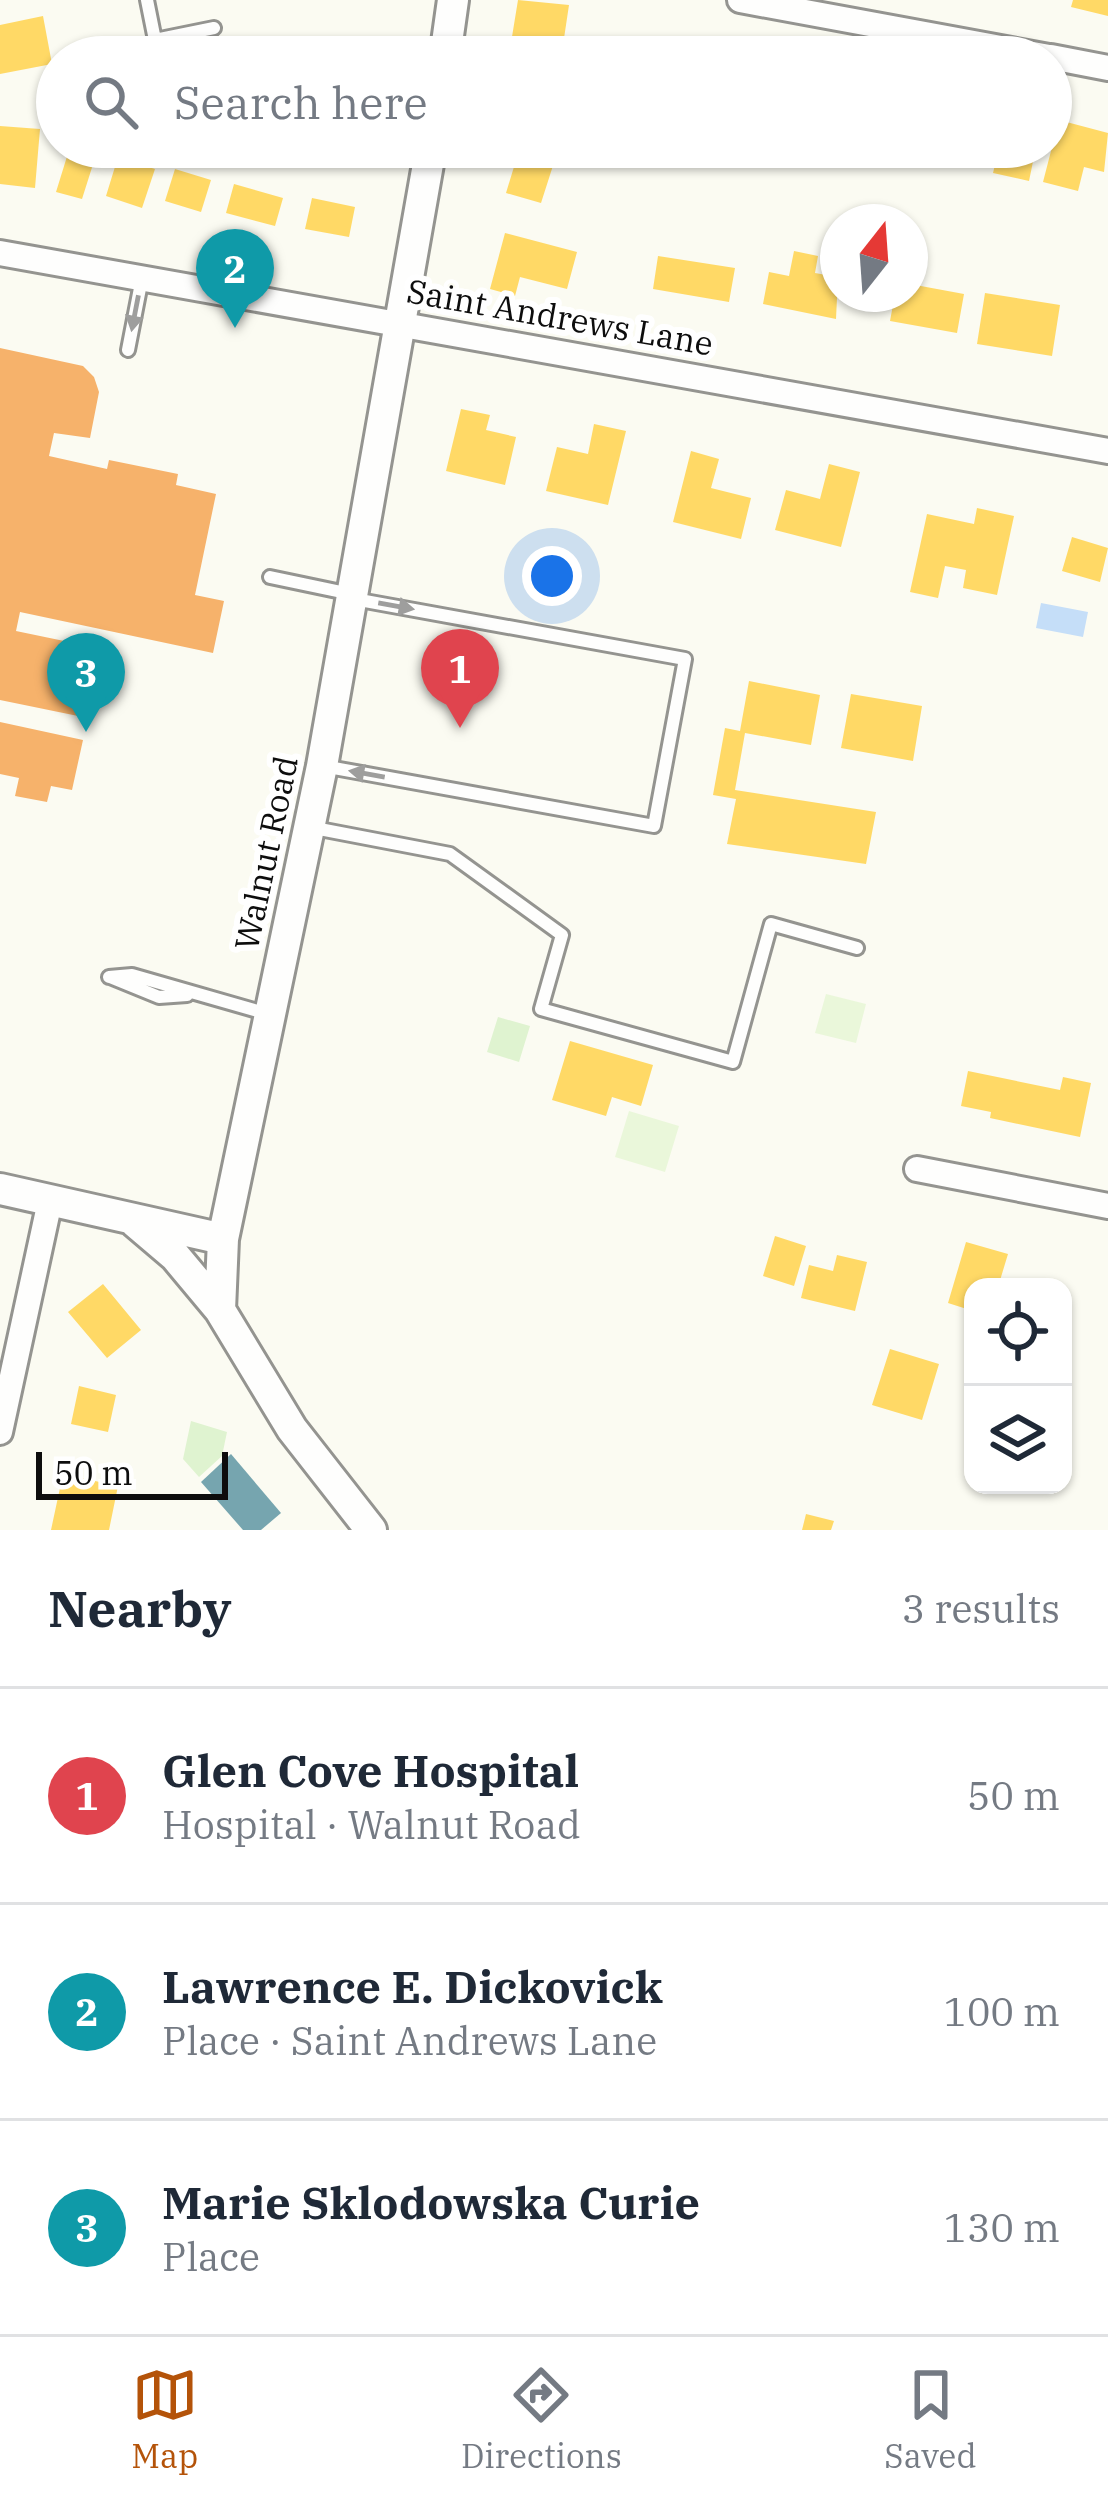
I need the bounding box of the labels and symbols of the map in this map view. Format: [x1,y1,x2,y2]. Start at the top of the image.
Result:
north arrow [820,204,928,312]
pin: 2 [196,229,274,328]
street label: Saint Andrews Lane [404,268,716,365]
one-way arrow [125,295,144,333]
your location [522,546,582,606]
one-way arrow [377,598,415,616]
pin: 1 [421,629,499,728]
pin: 3 [47,633,125,732]
street label: Walnut Road [224,752,307,954]
one-way arrow [347,764,385,783]
scale bar [36,1446,228,1499]

